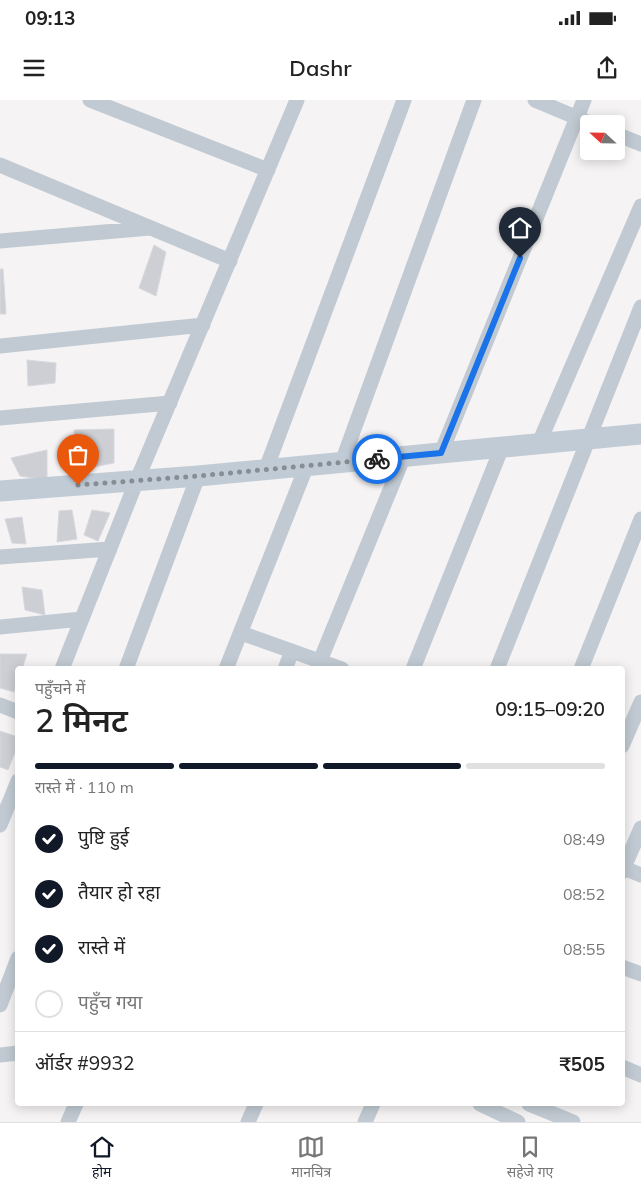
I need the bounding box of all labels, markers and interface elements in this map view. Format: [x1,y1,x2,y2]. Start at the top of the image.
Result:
text: 09:13 [25,6,75,30]
icon: menu [20,54,48,82]
text: Dashr [289,54,352,82]
icon: share [593,54,621,82]
north arrow [580,115,625,160]
map controls [580,115,625,160]
pin [499,207,541,258]
icon: home [506,214,534,242]
pin [57,434,99,485]
courier [352,434,402,484]
icon: bag [64,441,92,469]
icon: bike [363,445,391,473]
text: पहुँचने में [35,678,85,698]
text: 09:15–09:20 [495,697,605,721]
text: 2 मिनट [35,700,128,740]
text: रास्ते में · 110 m [35,777,134,797]
icon: check [35,825,63,853]
text: पुष्टि हुई [78,825,129,849]
text: 08:49 [563,829,605,849]
icon: check [35,880,63,908]
text: तैयार हो रहा [78,880,160,904]
text: 08:52 [563,884,605,904]
icon: check [35,935,63,963]
text: रास्ते में [78,935,125,959]
text: 08:55 [563,939,605,959]
text: पहुँच गया [78,990,143,1014]
text: ऑर्डर #9932 [35,1051,134,1075]
text: ₹505 [559,1052,605,1076]
tab: होम [88,1133,116,1183]
tab: मानचित्र [291,1133,331,1183]
tab: सहेजे गए [507,1133,553,1183]

